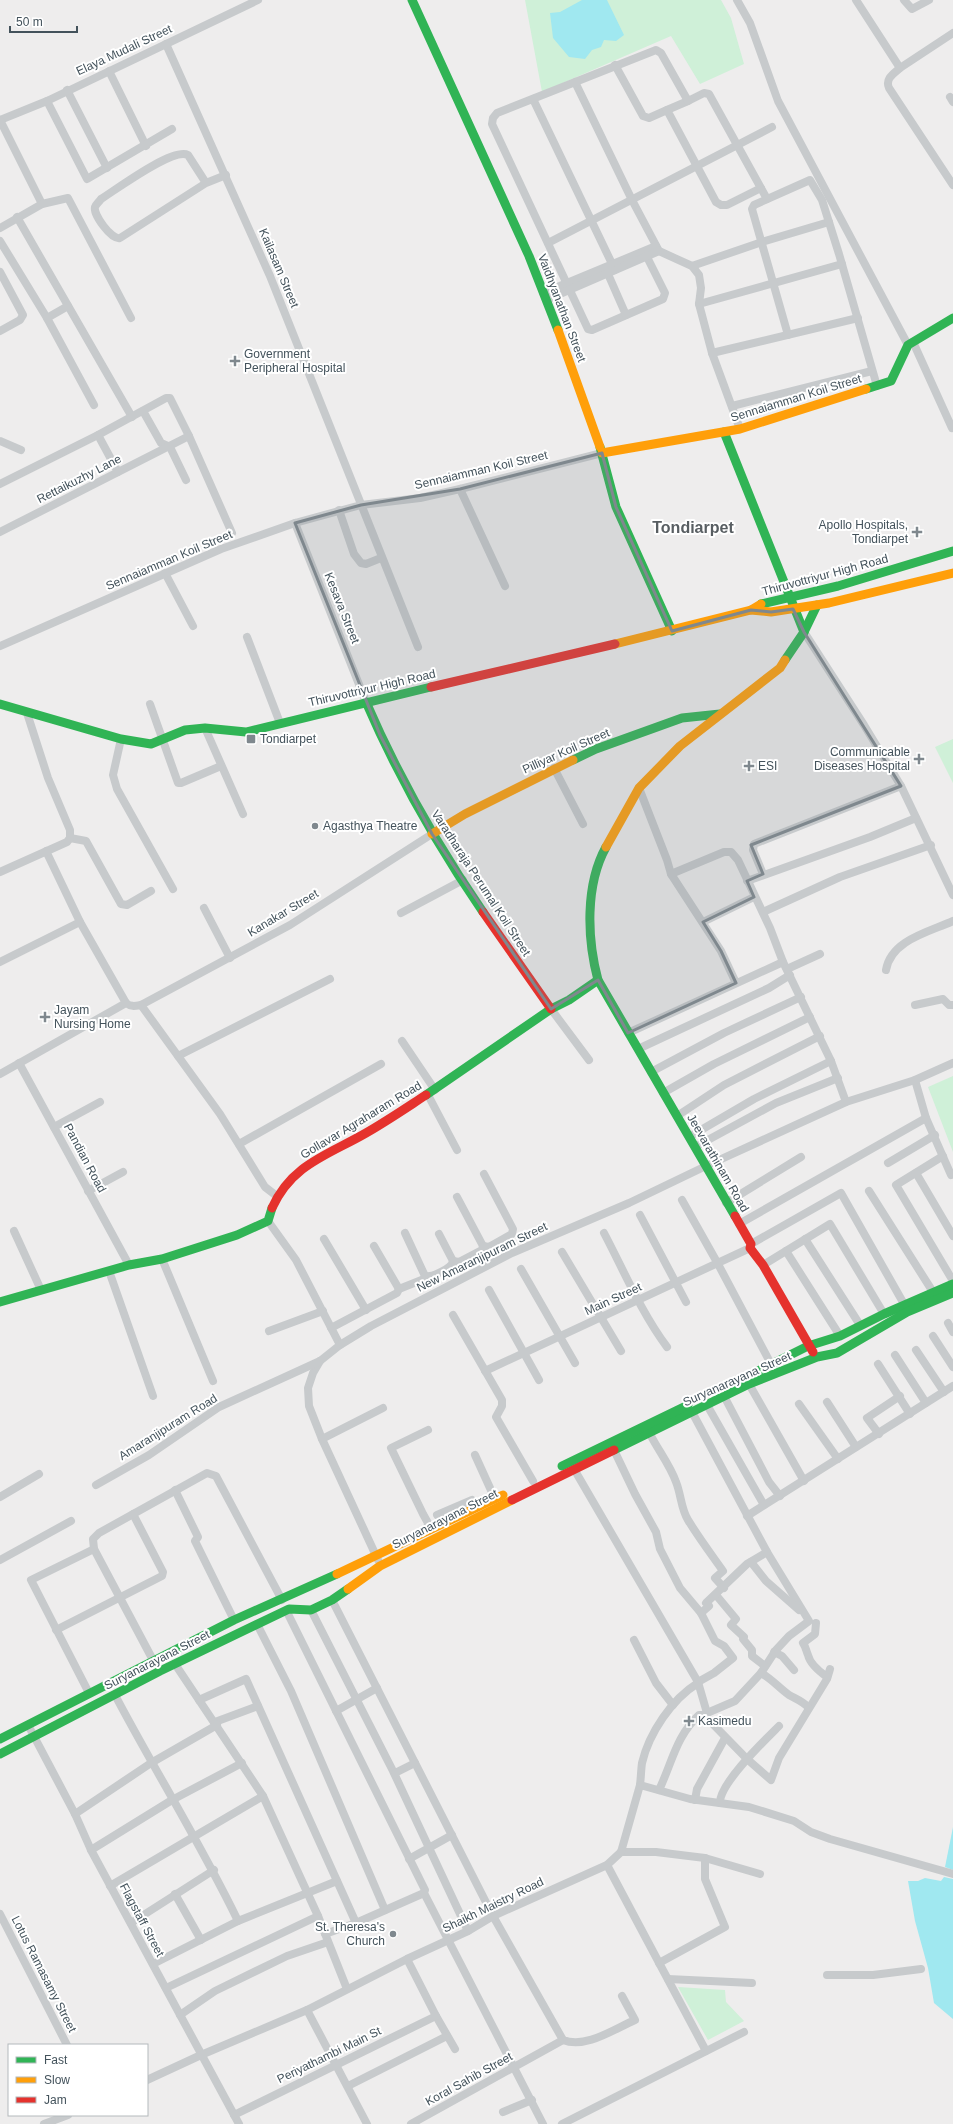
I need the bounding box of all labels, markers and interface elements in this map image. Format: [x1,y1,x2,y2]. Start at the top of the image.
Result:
scale bar [10,8,77,34]
text: 50 m [16,15,43,29]
street label: Elaya Mudali Street [74,21,175,78]
street label: Kailasam Street [256,226,302,310]
street label: Vaidhyanathan Street [535,252,589,365]
place label: Government Peripheral Hospital [244,347,345,375]
marker: Government Peripheral Hospital [229,355,241,367]
street label: Sennaiamman Koil Street [729,371,864,425]
street label: Sennaiamman Koil Street [413,448,550,492]
street label: Rettaikuzhy Lane [35,452,124,506]
place label: Apollo Hospitals, Tondiarpet [819,518,909,546]
district label: Tondiarpet [652,519,734,536]
marker: Apollo Hospitals, Tondiarpet [911,526,923,538]
street label: Sennaiamman Koil Street [104,527,235,593]
street label: Thiruvottriyur High Road [760,551,890,599]
street label: Kesava Street [321,570,363,646]
street label: Thiruvottriyur High Road [307,667,437,709]
street label: Pilliyar Koil Street [520,725,612,777]
place label: Tondiarpet [260,732,317,746]
marker: Tondiarpet [245,733,257,745]
place label: Communicable Diseases Hospital [814,745,910,773]
marker: Communicable Diseases Hospital [913,753,925,765]
place label: ESI [758,759,777,773]
marker: ESI [743,760,755,772]
street label: Varadharaja Perumal Koil Street [429,807,534,959]
place label: Agasthya Theatre [323,819,418,833]
marker: Agasthya Theatre [310,821,320,831]
street label: Kanakar Street [245,886,321,940]
place label: Jayam Nursing Home [54,1003,131,1031]
marker: Jayam Nursing Home [39,1011,51,1023]
street label: Gollavar Agraharam Road [298,1078,424,1162]
street label: Jeevarathinam Road [684,1112,752,1214]
street label: Pandian Road [61,1121,109,1195]
street label: New Amaranjipuram Street [414,1219,550,1295]
street label: Main Street [582,1279,644,1318]
street label: Suryanarayana Street [681,1349,794,1409]
street label: Amaranjipuram Road [116,1391,220,1463]
street label: Suryanarayana Street [390,1486,501,1552]
street label: Suryanarayana Street [102,1627,213,1693]
place label: Kasimedu [698,1714,751,1728]
marker: Kasimedu [683,1715,695,1727]
street label: Shaikh Maistry Road [440,1874,546,1936]
street label: Flagstaff Street [117,1881,168,1960]
street label: Lotus Ramasamy Street [9,1913,80,2035]
place label: St. Theresa's Church [315,1920,385,1948]
marker: St. Theresa's Church [388,1929,398,1939]
street label: Periyathambi Main St [275,2023,384,2086]
legend [8,2044,148,2116]
street label: Koral Sahib Street [423,2049,516,2109]
text: Fast [44,2053,68,2067]
text: Slow [44,2073,70,2087]
text: Jam [44,2093,67,2107]

